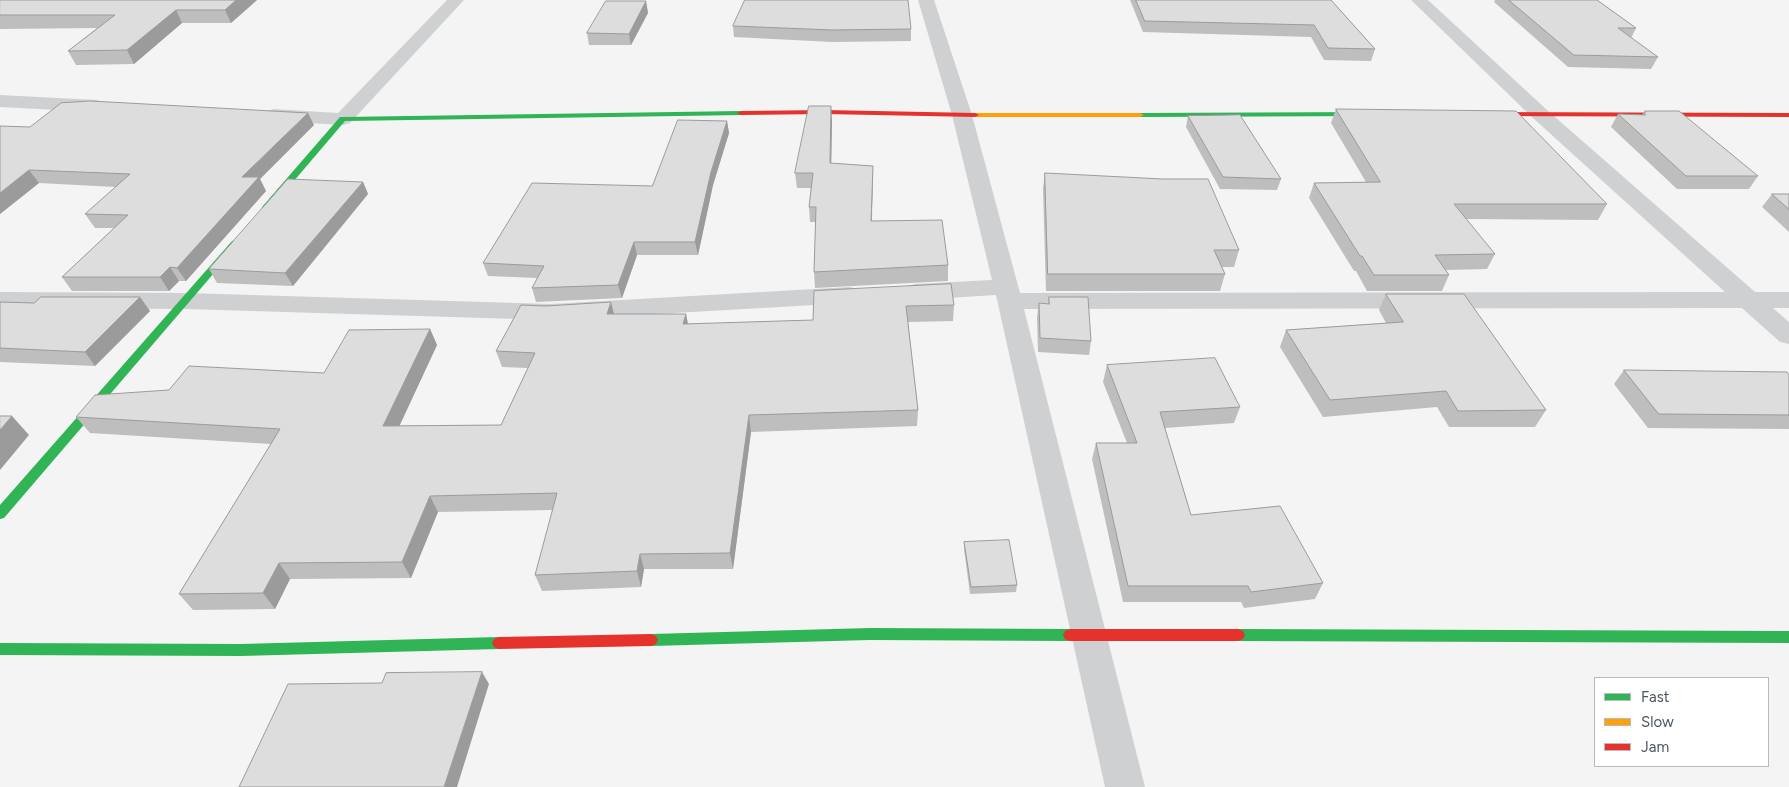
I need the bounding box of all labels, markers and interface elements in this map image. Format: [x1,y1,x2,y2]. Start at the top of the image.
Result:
legend [1594,677,1769,767]
text: Fast [1641,688,1669,706]
text: Slow [1641,713,1674,731]
text: Jam [1641,738,1669,756]

